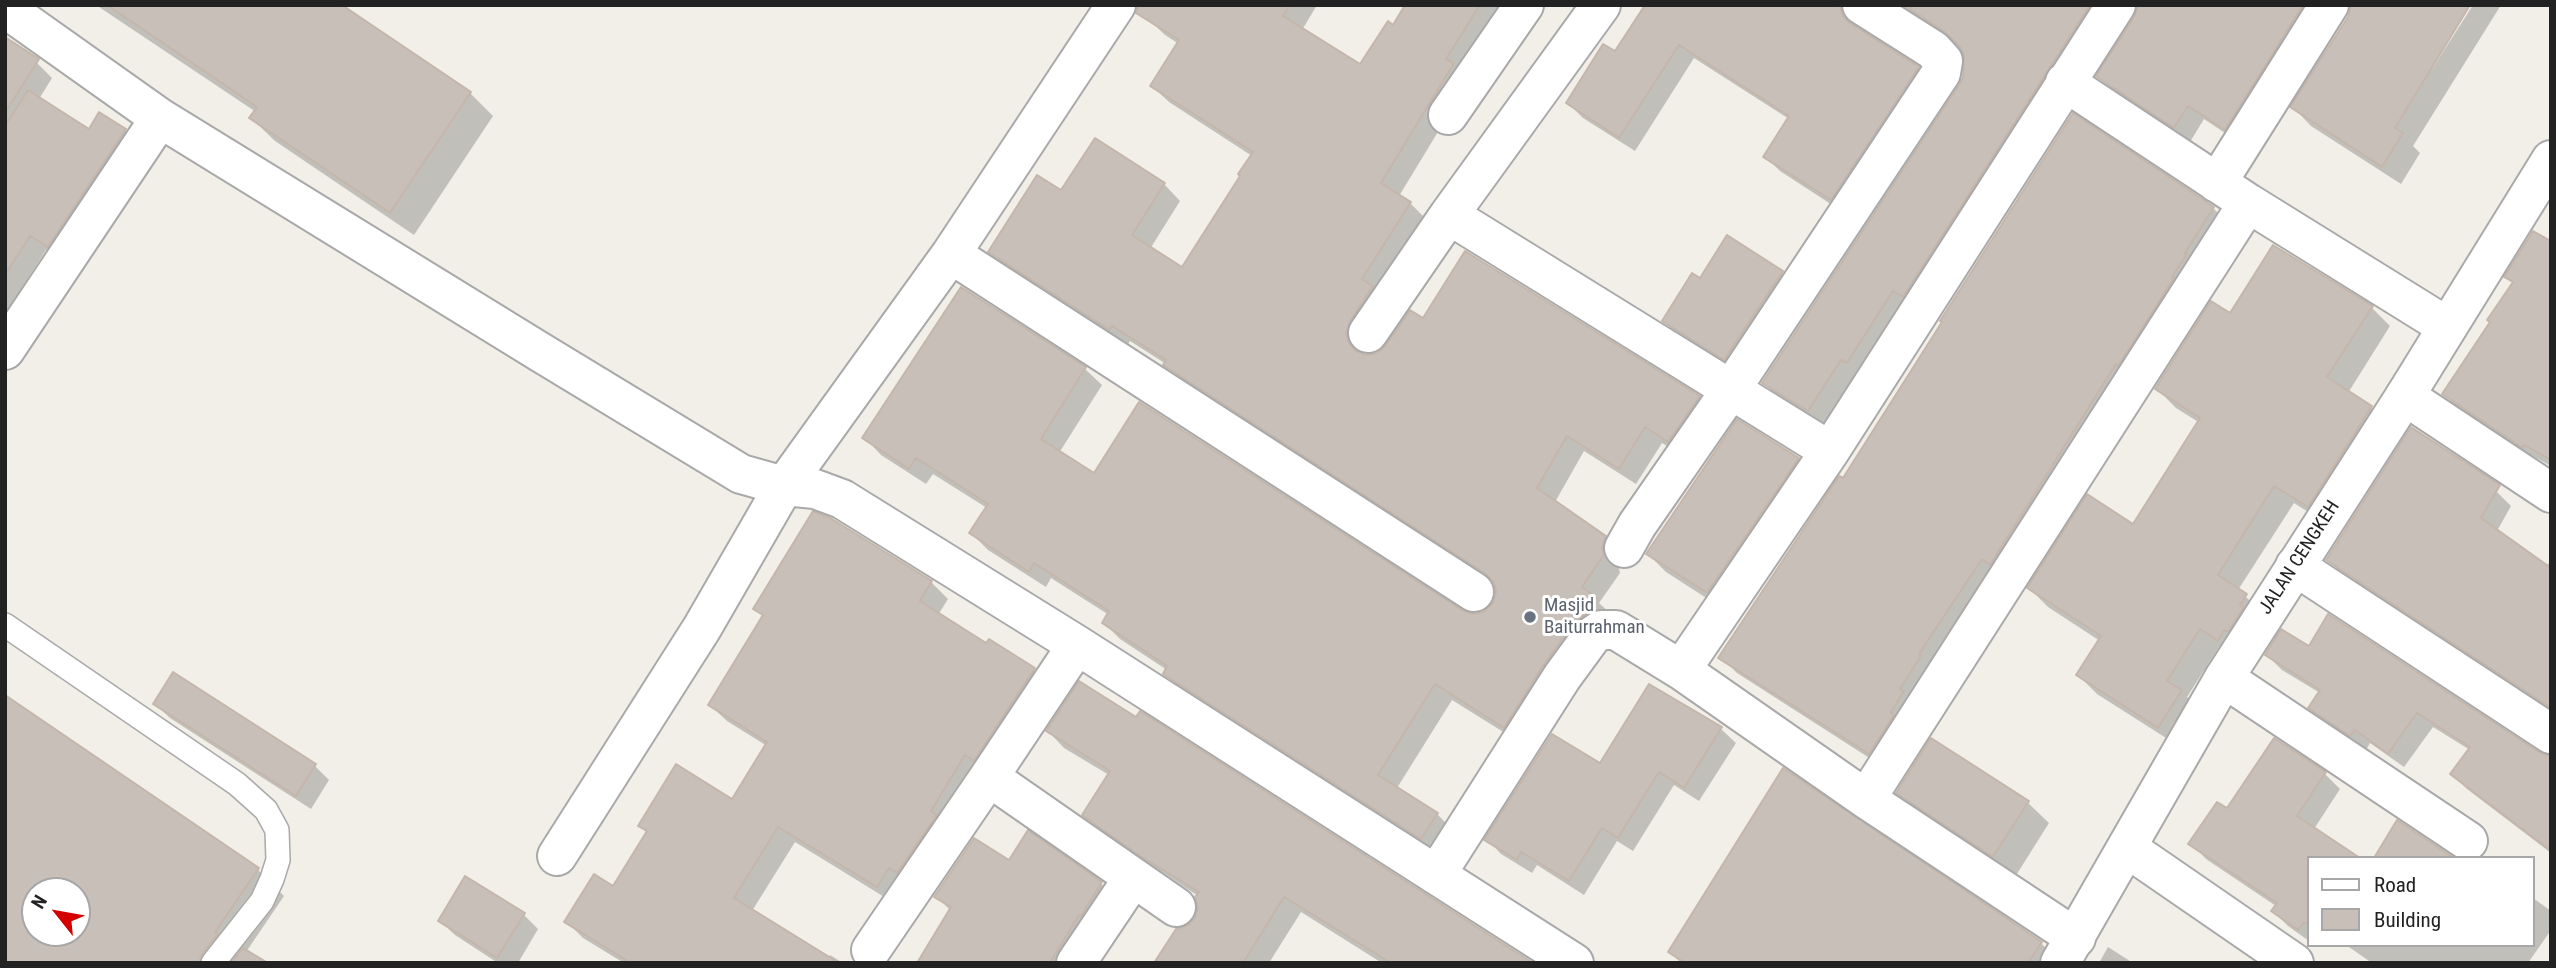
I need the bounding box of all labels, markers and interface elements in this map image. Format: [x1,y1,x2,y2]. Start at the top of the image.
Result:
street label: JALAN CENGKEH [2255,497,2345,619]
place label: Masjid Baiturrahman [1544,595,1645,639]
marker: Masjid Baiturrahman [1522,609,1538,625]
legend [2308,856,2535,947]
text: Road [2374,873,2416,897]
north arrow [21,877,91,947]
text: N [26,891,52,913]
text: Building [2374,908,2441,932]

